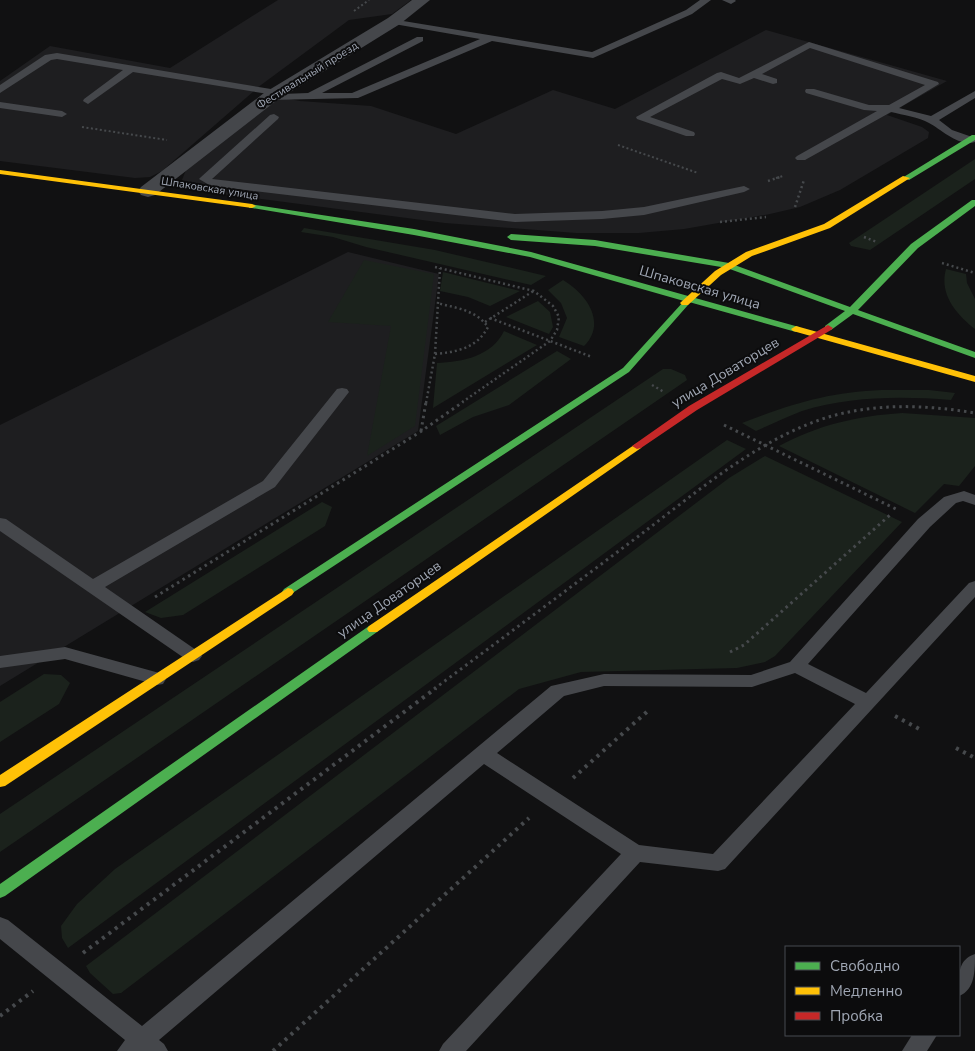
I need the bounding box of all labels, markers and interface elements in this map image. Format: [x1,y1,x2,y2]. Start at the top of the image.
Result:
street label: Фестивальный проезд [254,38,361,113]
street label: Шпаковская улица [160,173,260,204]
street label: Шпаковская улица [637,261,763,314]
street label: улица Доваторцев [668,333,783,412]
street label: улица Доваторцев [334,556,445,642]
legend [785,946,960,1036]
text: Свободно [830,956,900,976]
text: Медленно [830,981,903,1001]
text: Пробка [830,1006,883,1026]

